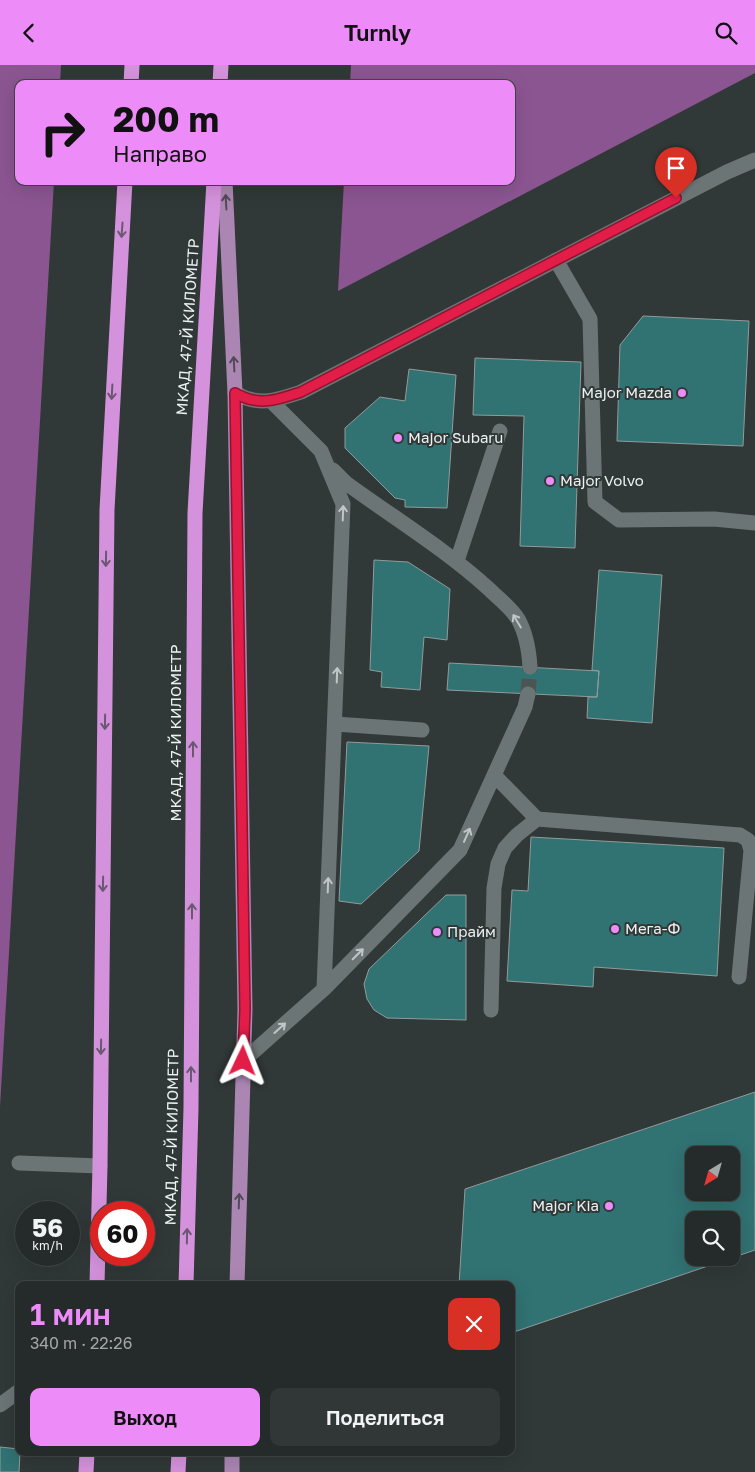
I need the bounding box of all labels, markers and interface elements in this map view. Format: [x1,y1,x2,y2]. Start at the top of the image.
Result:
icon: back [15,19,43,47]
text: Turnly [344,19,411,46]
icon: search [712,19,740,47]
text: 200 m [113,98,219,140]
icon: right [30,100,95,165]
text: Направо [113,140,207,167]
pin [655,147,697,198]
icon: arrive [662,154,690,182]
one-way arrow [222,194,231,210]
one-way arrow [118,222,127,238]
street label: МКАД, 47-Й КИЛОМЕТР [172,238,202,416]
one-way arrow [229,357,238,373]
place label: Major Mazda [581,383,672,401]
one-way arrow [108,384,117,400]
marker: Major Mazda [676,387,688,399]
place label: Major Subaru [408,428,503,446]
marker: Major Subaru [392,432,404,444]
place label: Major Volvo [560,471,644,489]
marker: Major Volvo [544,475,556,487]
one-way arrow [338,505,348,522]
one-way arrow [101,550,111,567]
one-way arrow [512,614,522,628]
street label: МКАД, 47-Й КИЛОМЕТР [166,644,184,822]
one-way arrow [332,668,342,684]
one-way arrow [100,713,109,729]
one-way arrow [189,741,198,757]
one-way arrow [463,828,473,843]
one-way arrow [98,876,108,892]
one-way arrow [324,878,333,894]
one-way arrow [187,904,197,920]
place label: Мега-Ф [625,919,680,937]
place label: Прайм [447,922,496,940]
marker: Мега-Ф [609,923,621,935]
marker: Прайм [431,926,443,938]
one-way arrow [352,948,364,960]
one-way arrow [273,1022,286,1034]
position arrow [216,1034,268,1086]
one-way arrow [96,1038,106,1054]
street label: МКАД, 47-Й КИЛОМЕТР [160,1048,182,1226]
one-way arrow [186,1066,196,1082]
north arrow [685,1146,740,1201]
map controls [685,1146,740,1266]
one-way arrow [235,1194,244,1210]
place label: Major Kia [532,1196,599,1214]
marker: Major Kia [603,1200,615,1212]
speed limit sign: 60 [90,1201,155,1266]
button: search [685,1211,740,1266]
text: 56 [32,1212,63,1243]
one-way arrow [182,1229,192,1245]
text: km/h [32,1238,63,1253]
text: 1 мин [30,1296,111,1332]
button: close [448,1298,500,1350]
text: 340 m · 22:26 [30,1333,132,1353]
button: Выход [30,1388,260,1446]
button: Поделиться [270,1388,500,1446]

